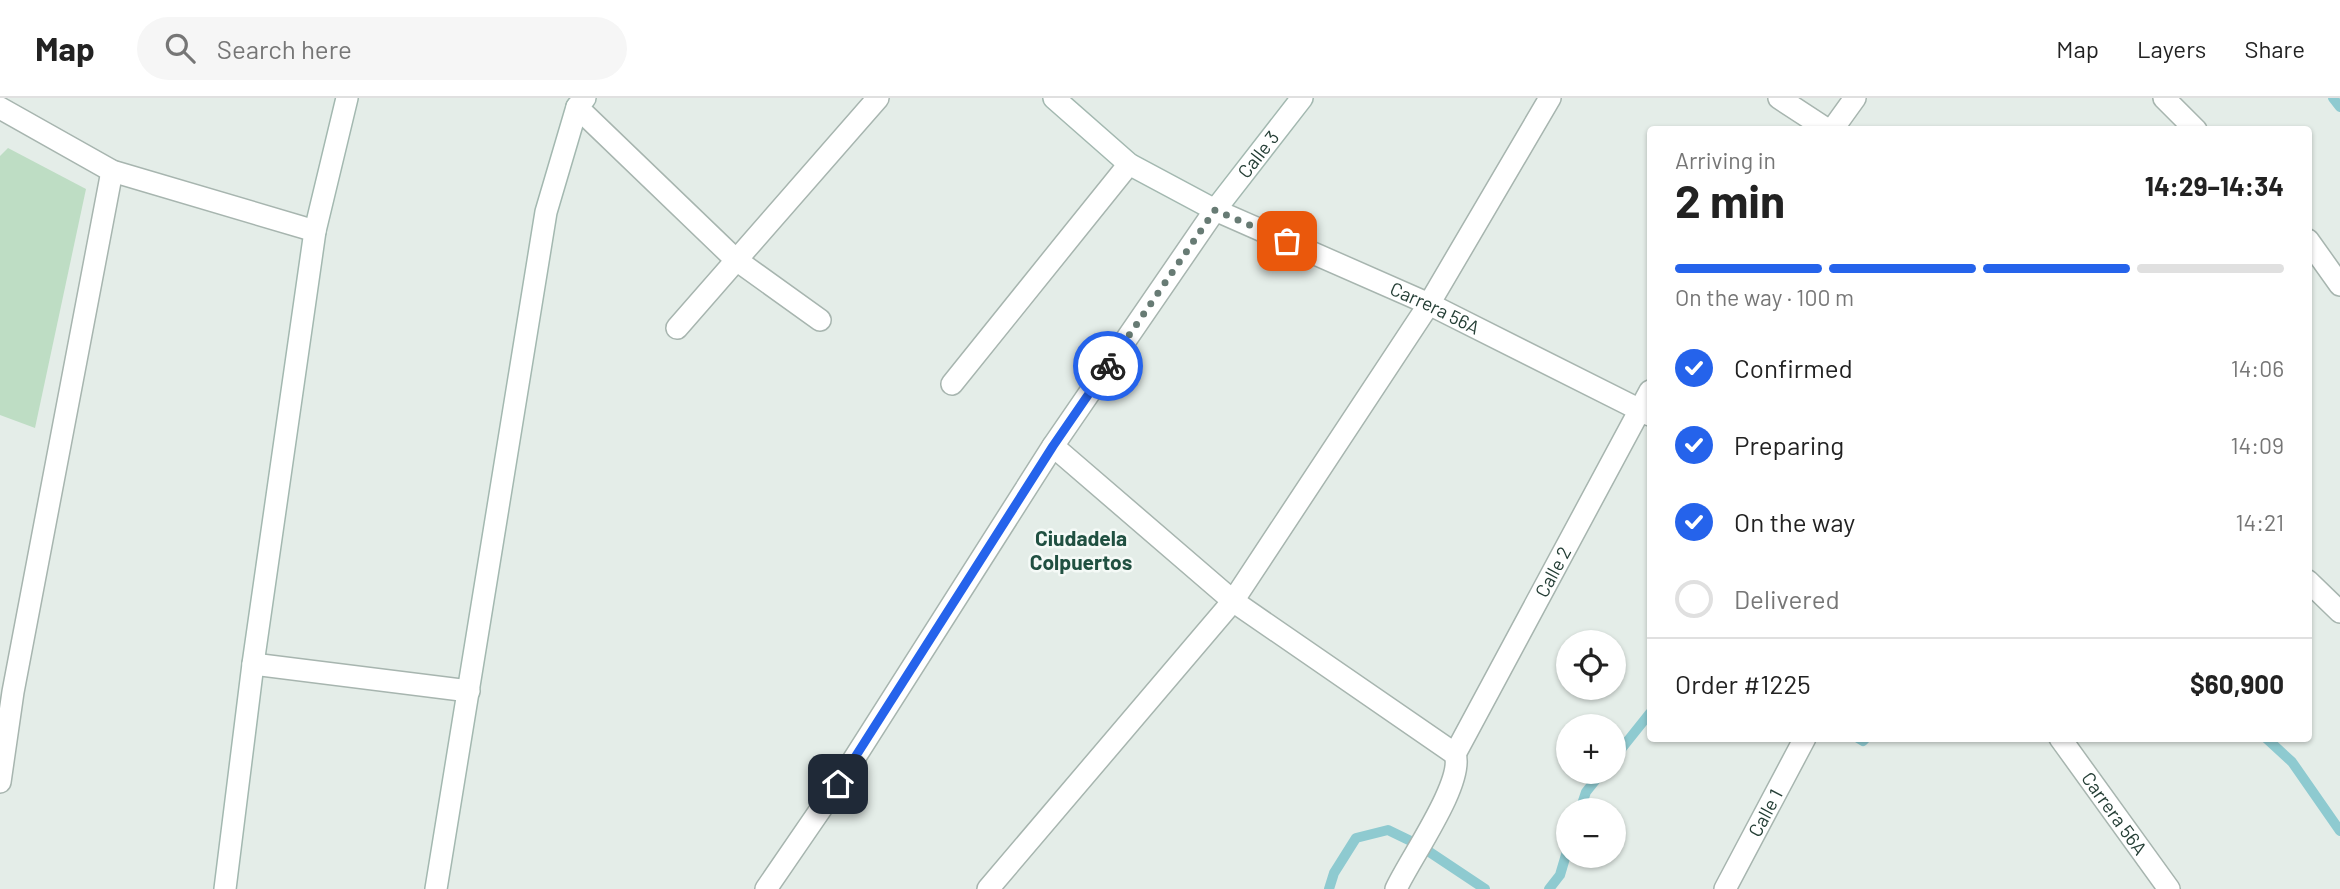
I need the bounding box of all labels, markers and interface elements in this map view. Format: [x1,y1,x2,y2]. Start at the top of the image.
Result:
search box [137,17,627,80]
text: Map [35,28,95,68]
icon: search [161,29,199,67]
text: Search here [217,33,352,64]
text: Map [2056,34,2099,63]
text: Layers [2137,34,2206,63]
text: Share [2244,34,2305,63]
street label: Calle 3 [1232,126,1283,182]
text: Arriving in [1675,146,1776,174]
text: 14:29–14:34 [2145,170,2284,201]
text: 2 min [1675,172,1785,227]
pin [1257,211,1317,271]
icon: bag [1268,222,1306,260]
street label: Carrera 56A [1387,276,1484,339]
text: On the way · 100 m [1675,283,1854,311]
courier [1073,331,1143,401]
icon: bike [1089,347,1127,385]
icon: check [1675,349,1713,387]
text: Confirmed [1734,352,1853,383]
text: 14:06 [2231,354,2284,382]
icon: check [1675,426,1713,464]
text: Preparing [1734,429,1844,460]
text: 14:09 [2231,431,2284,459]
icon: check [1675,503,1713,541]
text: On the way [1734,506,1855,537]
text: 14:21 [2235,508,2284,536]
district label: Ciudadela Colpuertos [1030,525,1132,574]
street label: Calle 2 [1530,542,1575,601]
text: Delivered [1734,583,1840,614]
map controls [1556,630,1626,868]
button: locate [1556,630,1626,700]
text: Order #1225 [1675,668,1811,699]
text: $60,900 [2190,668,2284,699]
button: + [1556,714,1626,784]
pin [808,754,868,814]
icon: home [819,765,857,803]
street label: Carrera 56A [2077,767,2152,859]
street label: Calle 1 [1743,785,1787,840]
button: − [1556,798,1626,868]

